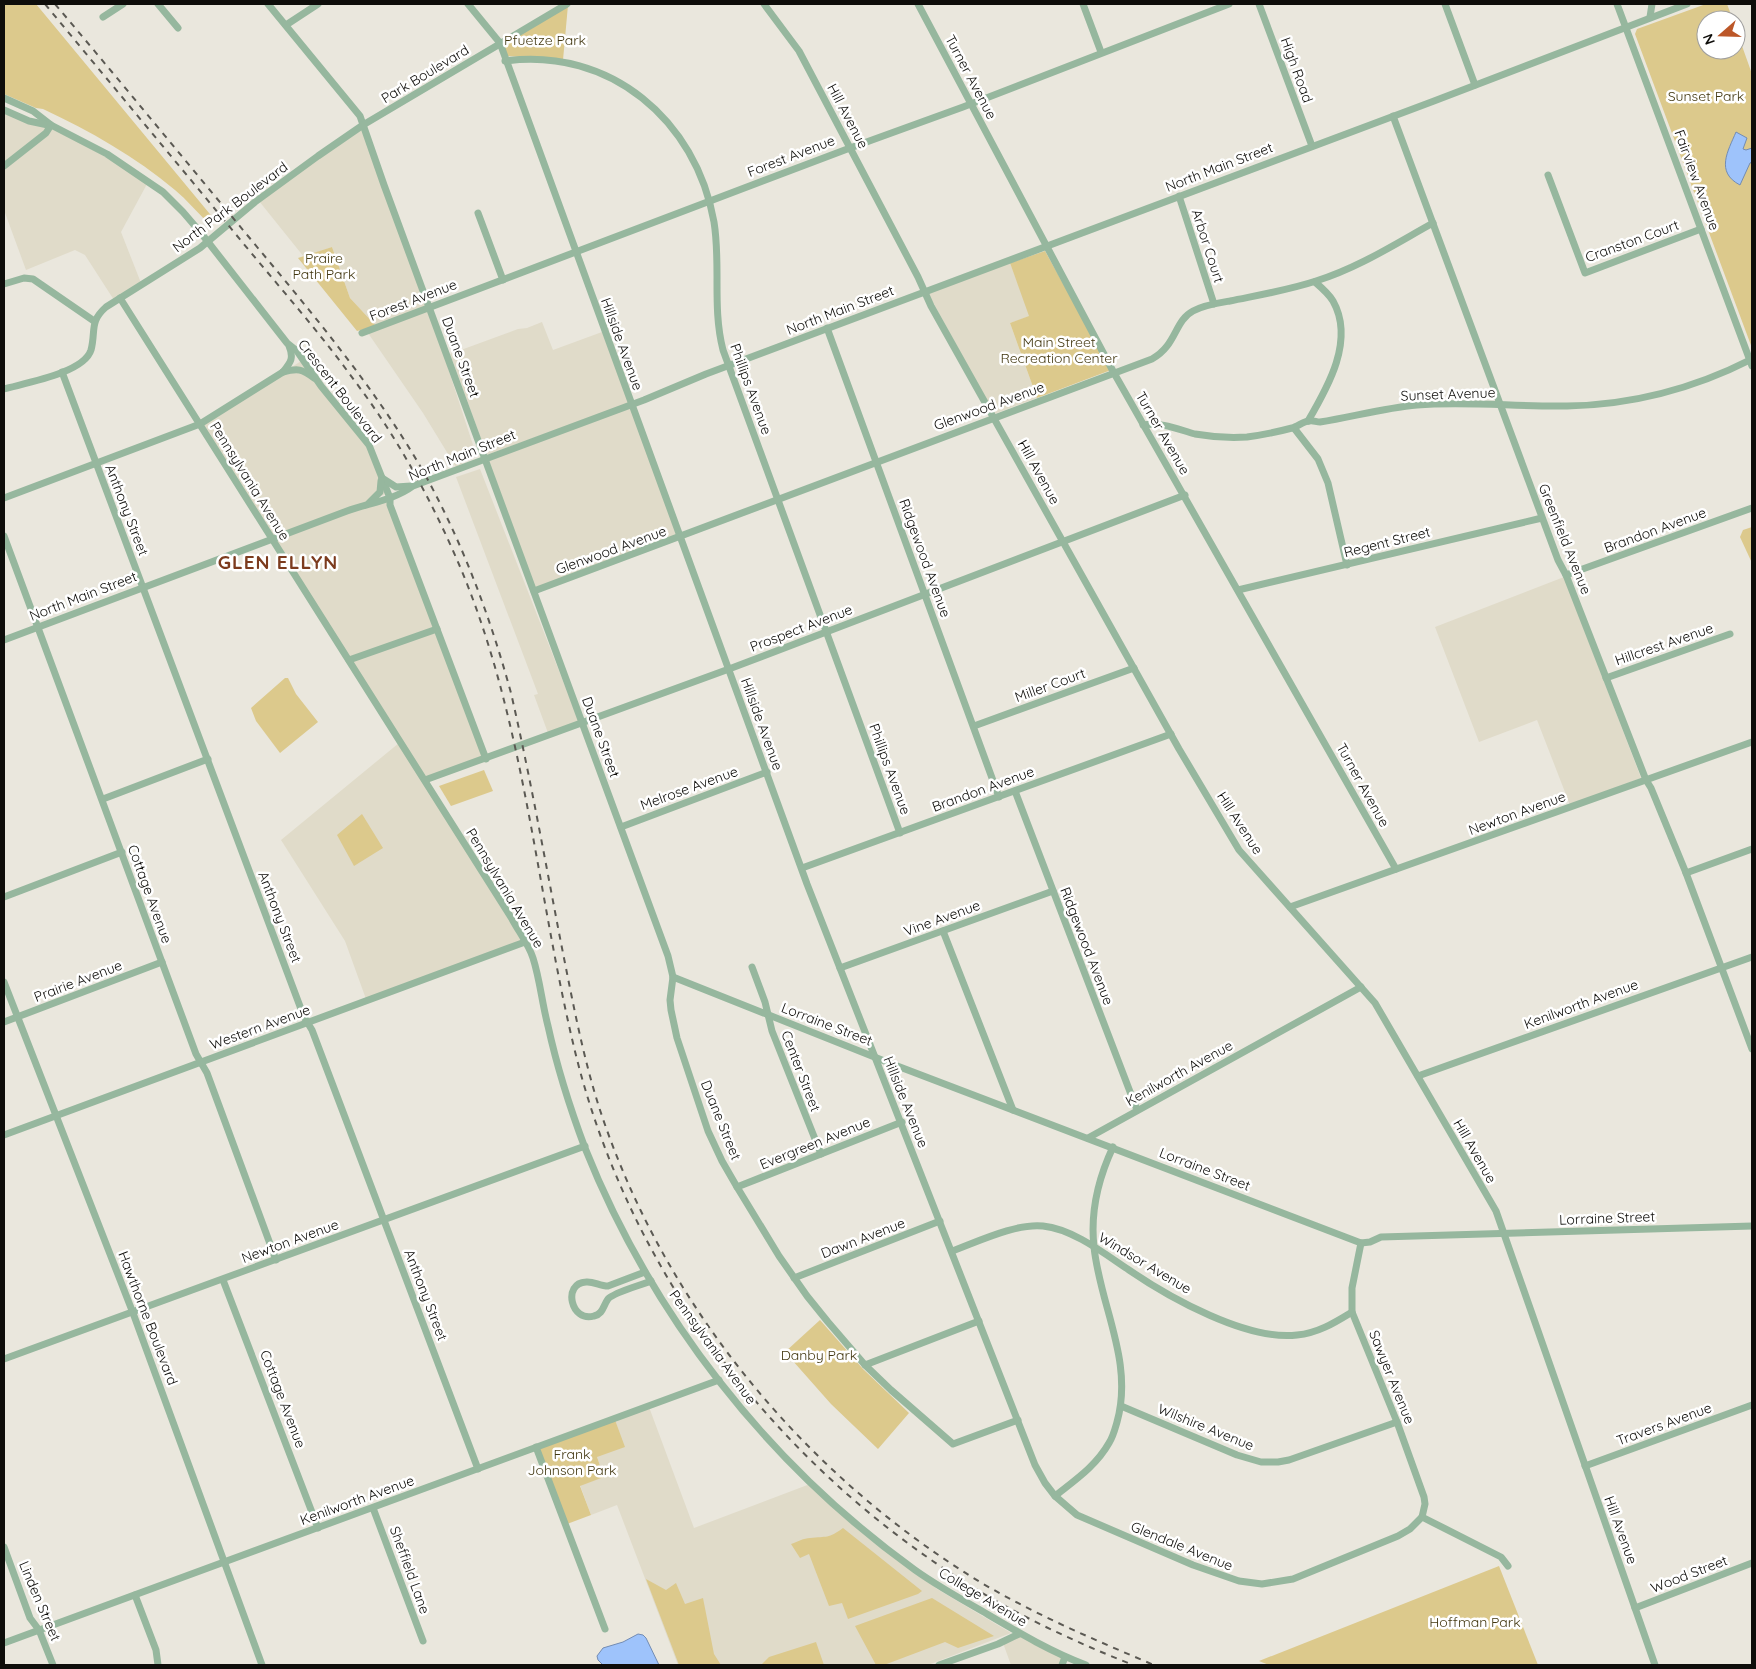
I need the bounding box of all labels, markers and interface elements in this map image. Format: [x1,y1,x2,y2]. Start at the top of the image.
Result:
north arrow [1696,10,1746,60]
park label: Pfuetze Park [504,31,586,49]
street label: Turner Avenue [941,32,1001,122]
text: N [1699,32,1719,47]
street label: High Road [1277,35,1317,105]
street label: Park Boulevard [378,41,472,107]
street label: Hill Avenue [823,80,873,152]
park label: Sunset Park [1668,87,1744,105]
street label: Fairview Avenue [1670,127,1724,233]
street label: Forest Avenue [745,131,837,181]
street label: North Main Street [1163,138,1276,196]
street label: North Park Boulevard [169,158,291,256]
street label: Arbor Court [1188,207,1228,285]
street label: Cranston Court [1583,216,1681,266]
park label: Praire Path Park [293,249,355,283]
street label: Forest Avenue [367,275,459,325]
street label: North Main Street [784,281,897,339]
street label: Hillside Avenue [597,295,647,393]
street label: Duane Street [438,314,484,400]
park label: Main Street Recreation Center [1000,333,1118,367]
street label: Crescent Boulevard [294,336,386,446]
street label: Phillips Avenue [726,341,776,437]
street label: Glenwood Avenue [931,378,1047,434]
street label: Sunset Avenue [1400,383,1496,405]
street label: Turner Avenue [1132,388,1194,478]
street label: Pennsylvania Avenue [206,418,294,544]
street label: North Main Street [406,425,518,485]
street label: Hill Avenue [1014,436,1064,508]
street label: Anthony Street [101,462,153,558]
street label: Greenfield Avenue [1535,481,1595,597]
street label: Ridgewood Avenue [895,496,955,620]
street label: Brandon Avenue [1601,503,1709,557]
street label: Glenwood Avenue [553,522,669,578]
street label: Regent Street [1342,523,1432,561]
district label: GLEN ELLYN [218,550,338,574]
street label: North Main Street [27,567,140,625]
street label: Prospect Avenue [747,600,855,656]
street label: Hillcrest Avenue [1613,619,1716,669]
street label: Miller Court [1012,664,1088,706]
street label: Hillside Avenue [737,675,787,773]
street label: Duane Street [578,694,624,780]
street label: Phillips Avenue [865,721,915,817]
street label: Turner Avenue [1333,740,1394,830]
street label: Melrose Avenue [638,762,740,814]
street label: Brandon Avenue [929,762,1037,816]
street label: Newton Avenue [1466,787,1568,839]
street label: Hill Avenue [1213,788,1267,858]
street label: Pennsylvania Avenue [462,825,548,951]
street label: Cottage Avenue [124,842,176,946]
street label: Anthony Street [254,869,306,965]
street label: Ridgewood Avenue [1056,884,1118,1008]
street label: Vine Avenue [901,896,983,940]
street label: Prairie Avenue [31,956,125,1006]
street label: Kenilworth Avenue [1522,975,1641,1033]
street label: Lorraine Street [779,998,875,1050]
street label: Western Avenue [207,1000,313,1054]
street label: Center Street [777,1028,825,1114]
street label: Kenilworth Avenue [1122,1036,1236,1110]
street label: Hillside Avenue [879,1054,933,1150]
street label: Duane Street [697,1077,745,1163]
street label: Evergreen Avenue [757,1113,873,1173]
street label: Hill Avenue [1449,1116,1501,1186]
street label: Lorraine Street [1157,1143,1253,1195]
street label: Lorraine Street [1559,1207,1656,1229]
street label: Dawn Avenue [818,1214,908,1262]
street label: Newton Avenue [239,1215,341,1267]
street label: Windsor Avenue [1095,1228,1195,1298]
street label: Anthony Street [400,1247,452,1343]
street label: Hawthorne Boulevard [114,1249,182,1387]
street label: Pennsylvania Avenue [666,1286,761,1408]
street label: Sawyer Avenue [1365,1327,1419,1427]
park label: Danby Park [781,1346,857,1364]
street label: Cottage Avenue [256,1347,310,1451]
street label: Travers Avenue [1614,1398,1714,1450]
street label: Wilshire Avenue [1155,1400,1257,1454]
park label: Frank Johnson Park [527,1445,617,1479]
street label: Kenilworth Avenue [298,1471,417,1529]
street label: Hill Avenue [1600,1493,1642,1567]
street label: Glendale Avenue [1128,1517,1236,1575]
street label: Sheffield Lane [386,1524,434,1616]
street label: Wood Street [1648,1551,1730,1597]
street label: Linden Street [15,1558,65,1644]
street label: College Avenue [936,1564,1030,1630]
park label: Hoffman Park [1429,1613,1521,1631]

